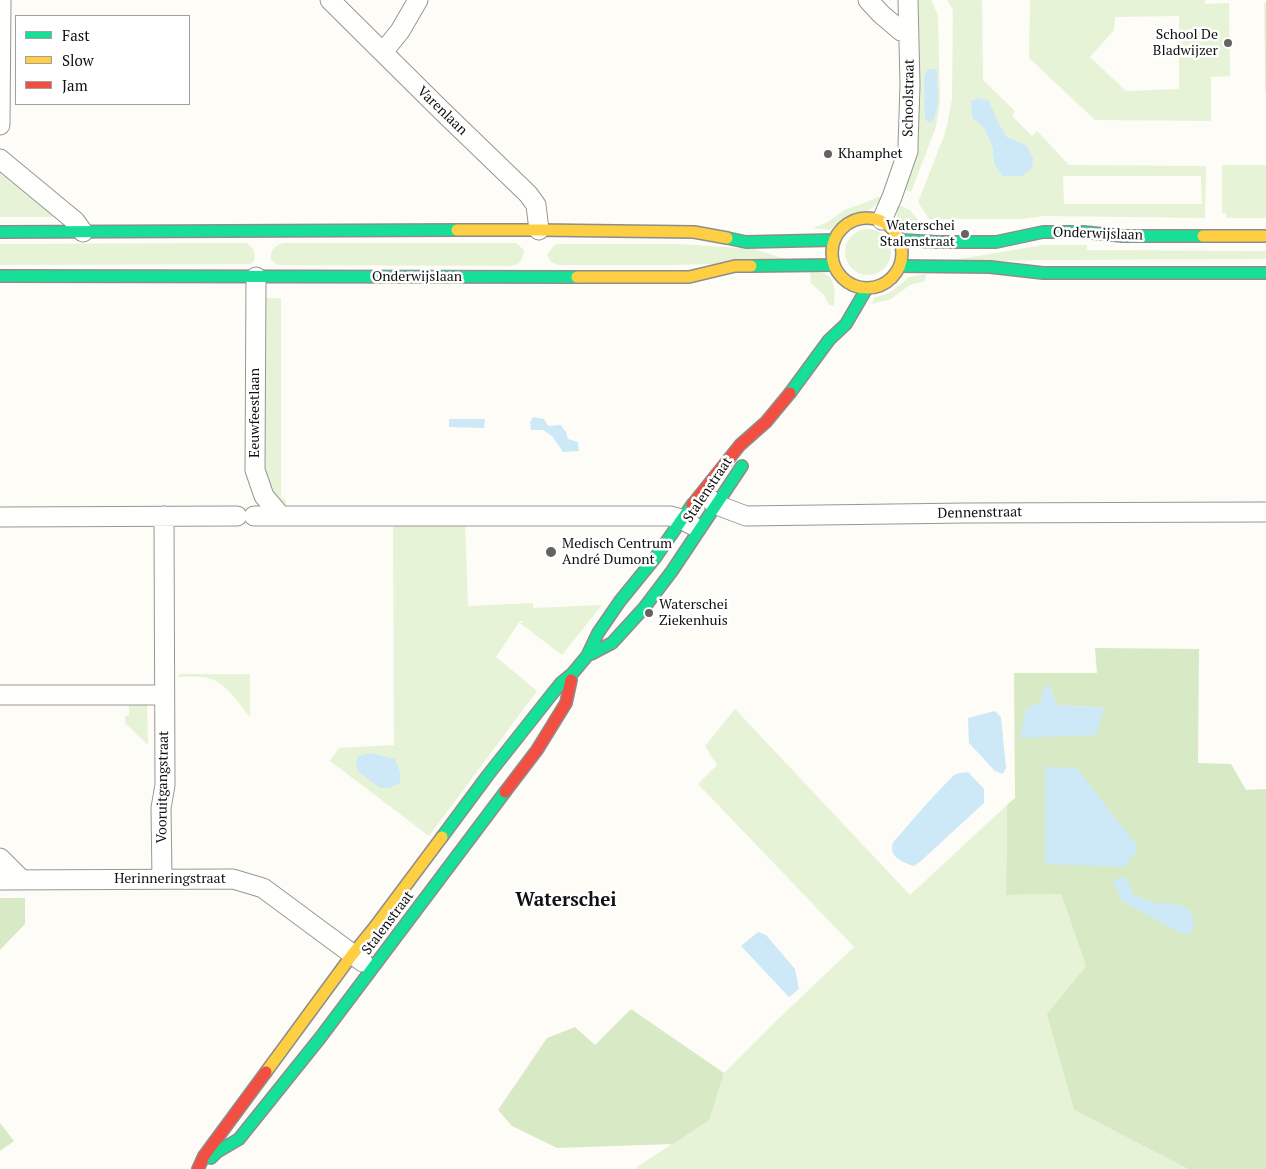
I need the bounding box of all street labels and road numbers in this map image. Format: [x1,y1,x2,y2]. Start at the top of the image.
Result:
street label: Schoolstraat [900,59,918,137]
street label: Varenlaan [414,83,470,139]
street label: Onderwijslaan [1053,224,1143,244]
street label: Onderwijslaan [372,269,462,285]
street label: Eeuwfeestlaan [247,368,263,458]
street label: Stalenstraat [680,454,736,526]
street label: Dennenstraat [937,504,1023,522]
street label: Vooruitgangstraat [154,731,172,843]
street label: Herinneringstraat [114,871,226,887]
street label: Stalenstraat [359,888,417,958]

